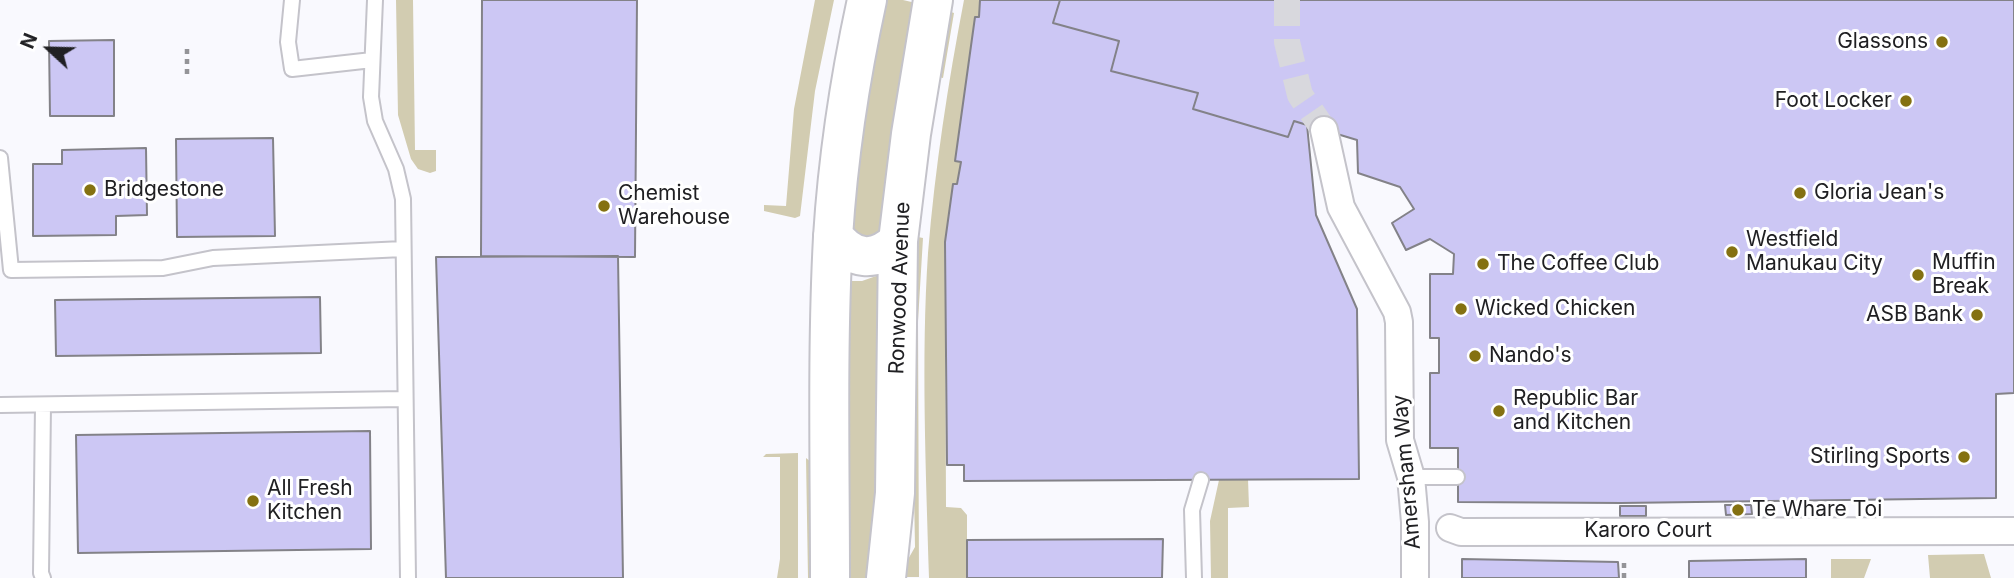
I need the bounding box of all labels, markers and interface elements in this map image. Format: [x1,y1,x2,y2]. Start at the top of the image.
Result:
north arrow [14,14,84,84]
place label: Glassons [1837,29,1928,55]
text: N [16,30,42,52]
marker: Glassons [1934,34,1950,50]
place label: Foot Locker [1775,88,1892,114]
marker: Foot Locker [1898,93,1914,109]
place label: Bridgestone [104,177,224,203]
place label: Gloria Jean's [1814,180,1944,206]
place label: Chemist Warehouse [618,181,730,231]
marker: Bridgestone [82,182,98,198]
marker: Gloria Jean's [1792,185,1808,201]
marker: Chemist Warehouse [596,198,612,214]
street label: Ronwood Avenue [884,201,916,375]
place label: Westfield Manukau City [1746,227,1883,277]
marker: Westfield Manukau City [1724,244,1740,260]
place label: Muffin Break [1932,250,1996,300]
place label: The Coffee Club [1497,251,1659,277]
marker: The Coffee Club [1475,256,1491,272]
marker: Muffin Break [1910,267,1926,283]
place label: Wicked Chicken [1475,296,1635,322]
marker: Wicked Chicken [1453,301,1469,317]
place label: ASB Bank [1866,302,1963,328]
marker: ASB Bank [1969,307,1985,323]
place label: Nando's [1489,343,1572,369]
marker: Nando's [1467,348,1483,364]
place label: Republic Bar and Kitchen [1513,386,1638,436]
street label: Amersham Way [1388,393,1426,551]
marker: Republic Bar and Kitchen [1491,403,1507,419]
place label: Stirling Sports [1810,444,1950,470]
marker: Stirling Sports [1956,449,1972,465]
place label: All Fresh Kitchen [267,476,353,526]
marker: All Fresh Kitchen [245,493,261,509]
place label: Te Whare Toi [1752,497,1882,523]
marker: Te Whare Toi [1730,502,1746,518]
street label: Karoro Court [1584,518,1712,544]

